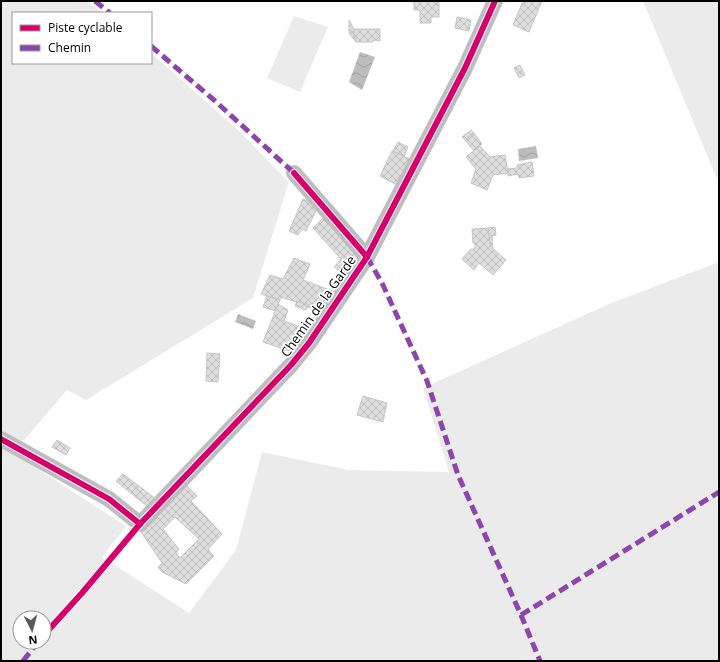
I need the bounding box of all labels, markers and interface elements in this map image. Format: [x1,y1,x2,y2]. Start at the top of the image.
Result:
legend [12,12,152,64]
text: Piste cyclable [48,19,123,36]
text: Chemin [48,39,91,56]
street label: Chemin de la Garde [276,252,360,360]
north arrow [12,610,52,650]
text: N [28,633,38,648]

